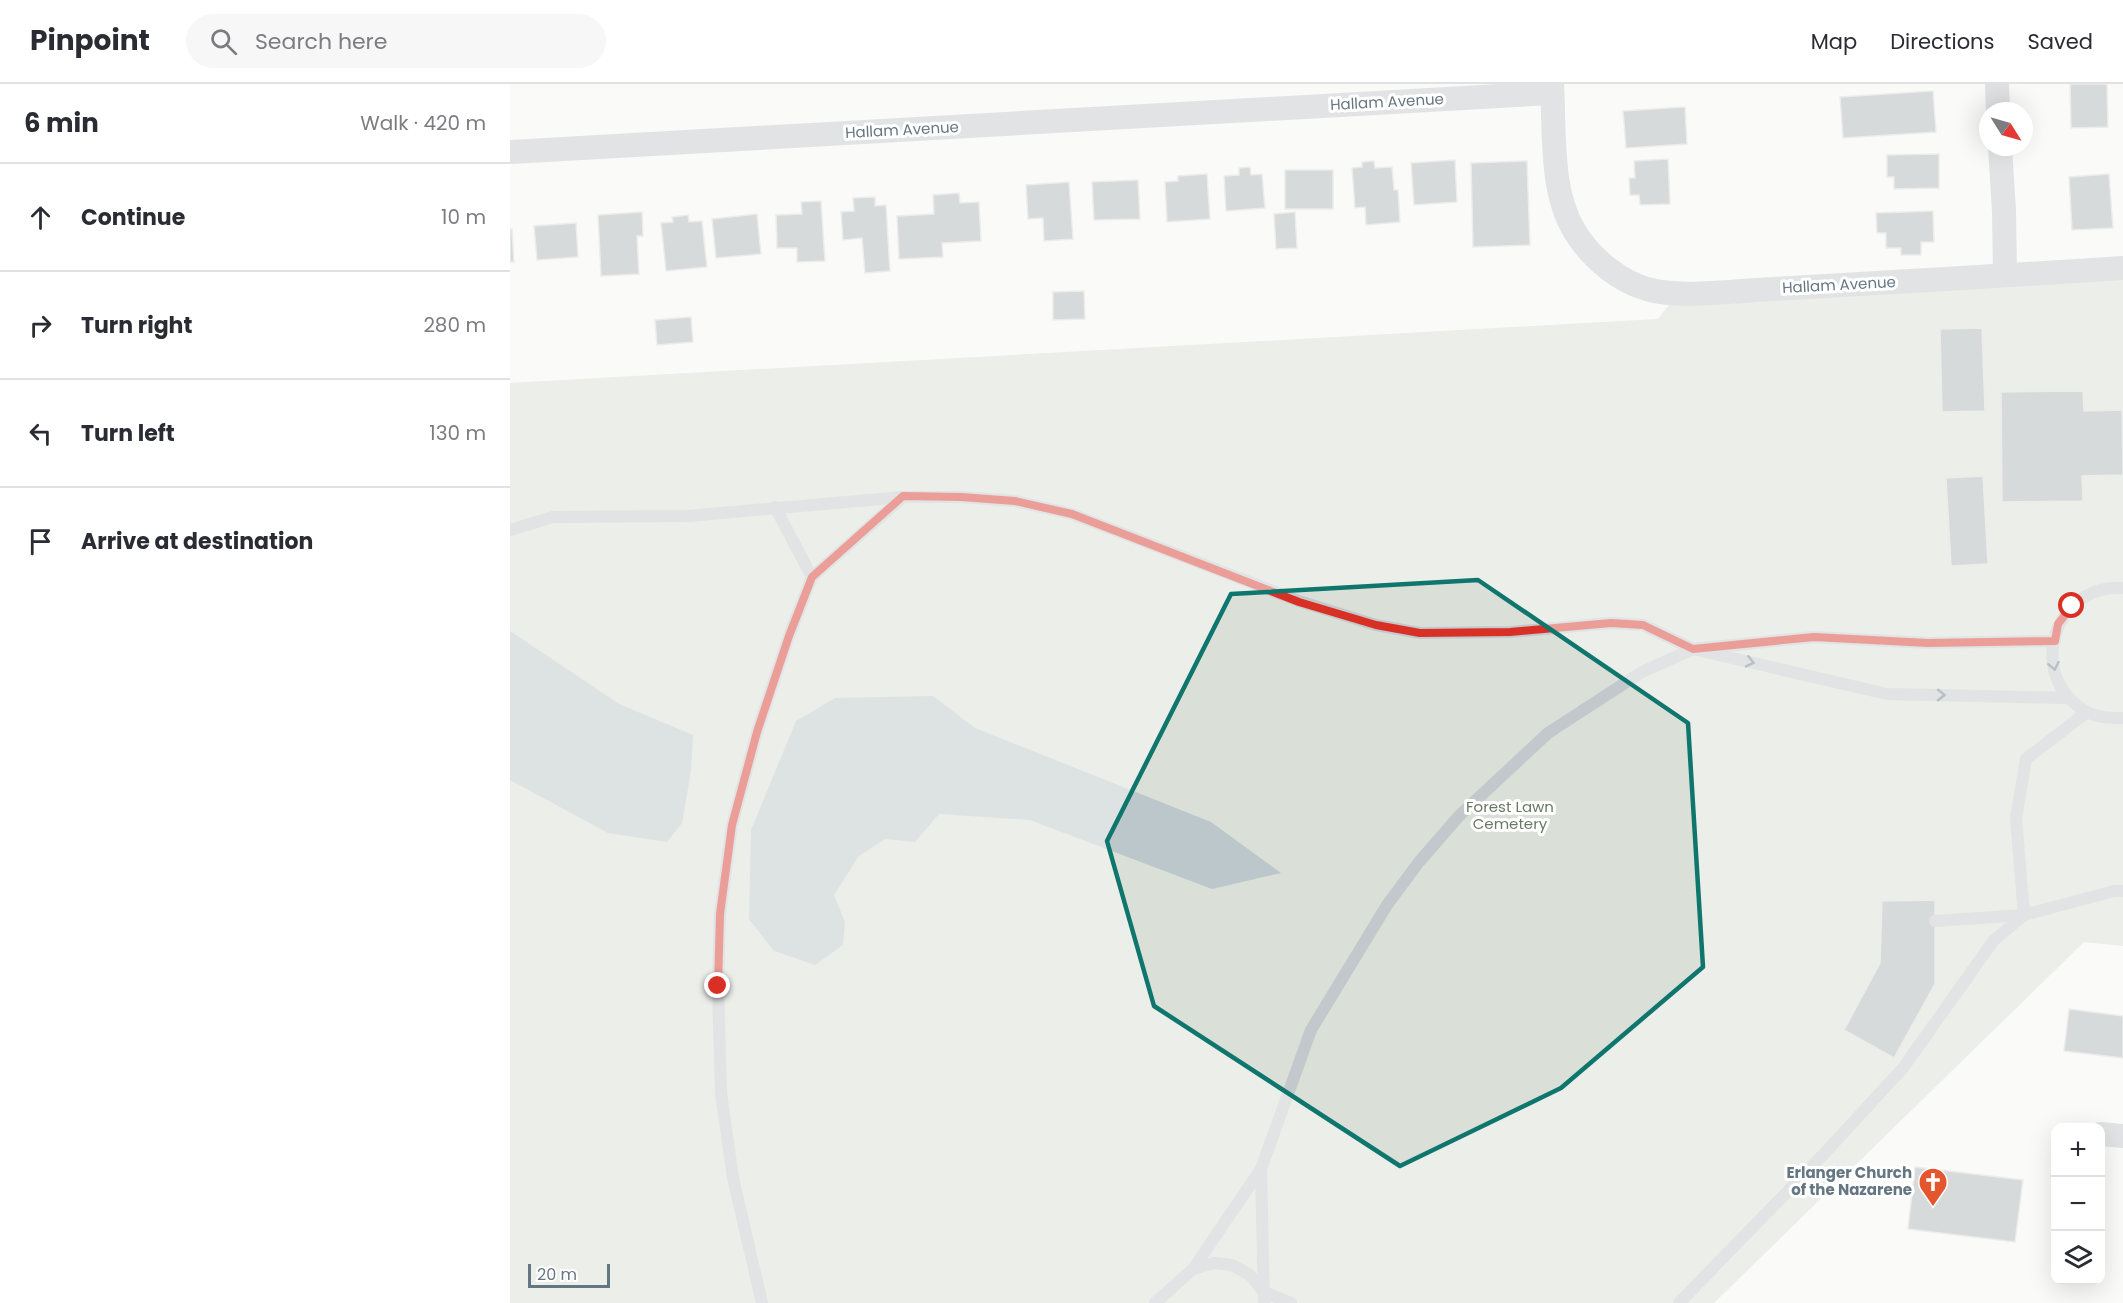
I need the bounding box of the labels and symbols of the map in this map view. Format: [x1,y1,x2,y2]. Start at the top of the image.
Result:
street label: Hallam Avenue [1330,88,1444,115]
north arrow [1979,102,2033,156]
street label: Hallam Avenue [845,116,959,143]
street label: Hallam Avenue [1782,271,1896,298]
route start [2058,592,2084,618]
one-way arrow [1745,655,1755,668]
one-way arrow [2046,661,2059,671]
one-way arrow [1937,689,1946,702]
park label: Forest Lawn Cemetery [1466,796,1554,834]
route end [704,972,730,998]
place label: Erlanger Church of the Nazarene [1786,1162,1912,1200]
church icon: Erlanger Church of the Nazarene [1917,1166,1949,1208]
scale bar [528,1261,610,1288]

